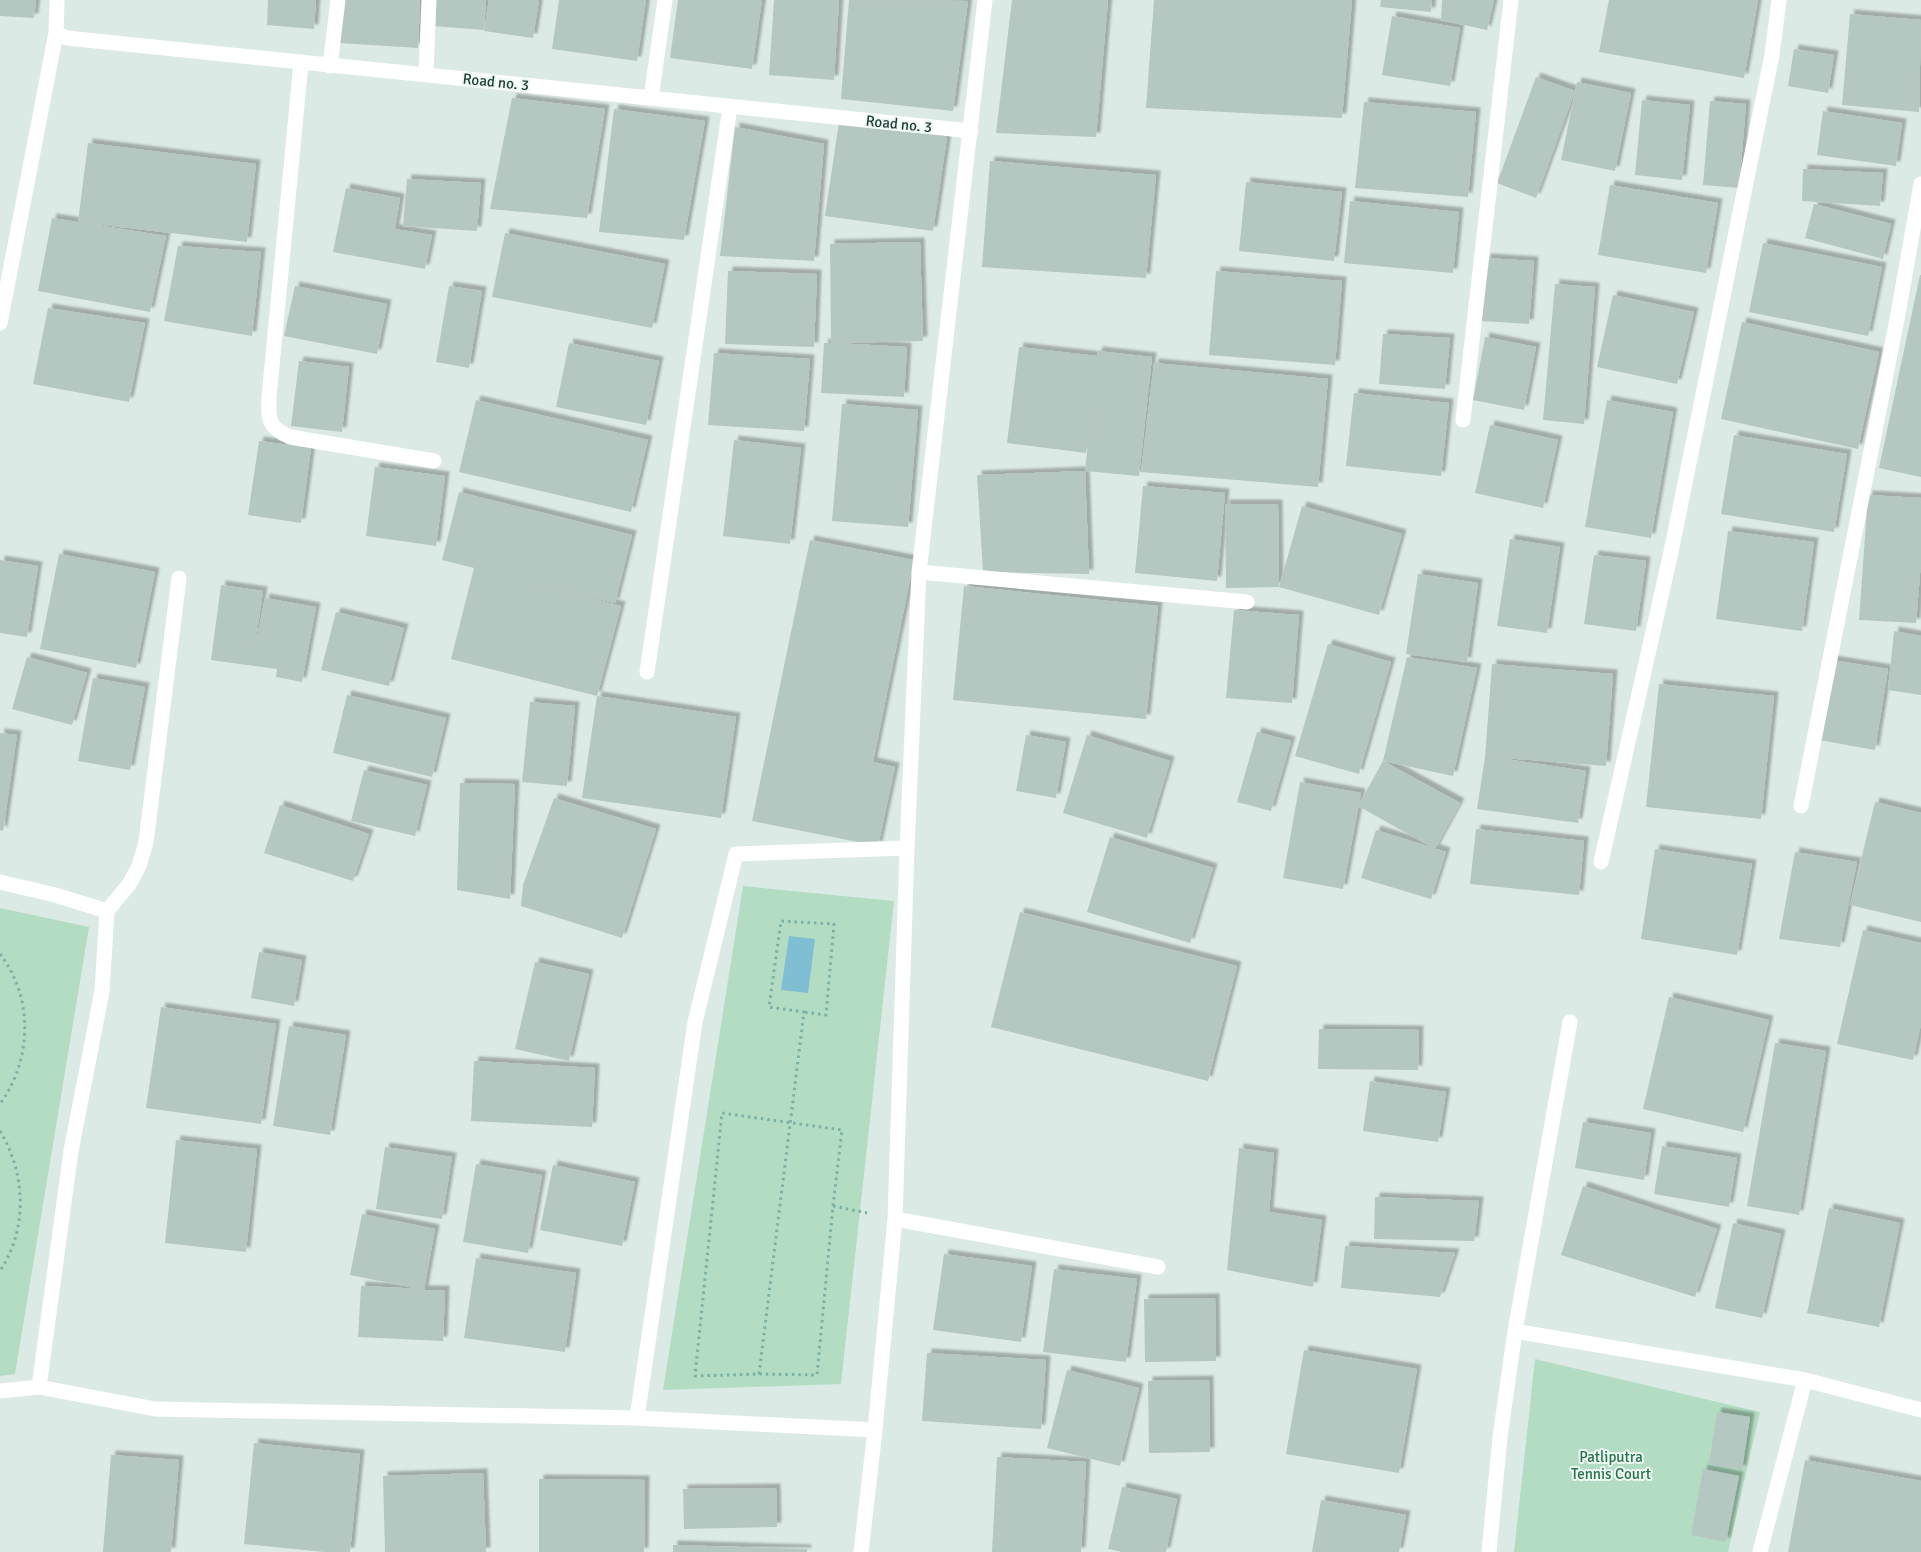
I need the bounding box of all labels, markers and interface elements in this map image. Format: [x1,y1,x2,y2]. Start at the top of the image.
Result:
street label: Road no. 3 [462,70,530,94]
street label: Road no. 3 [865,112,933,136]
park label: Patliputra Tennis Court [1571,1448,1651,1483]

